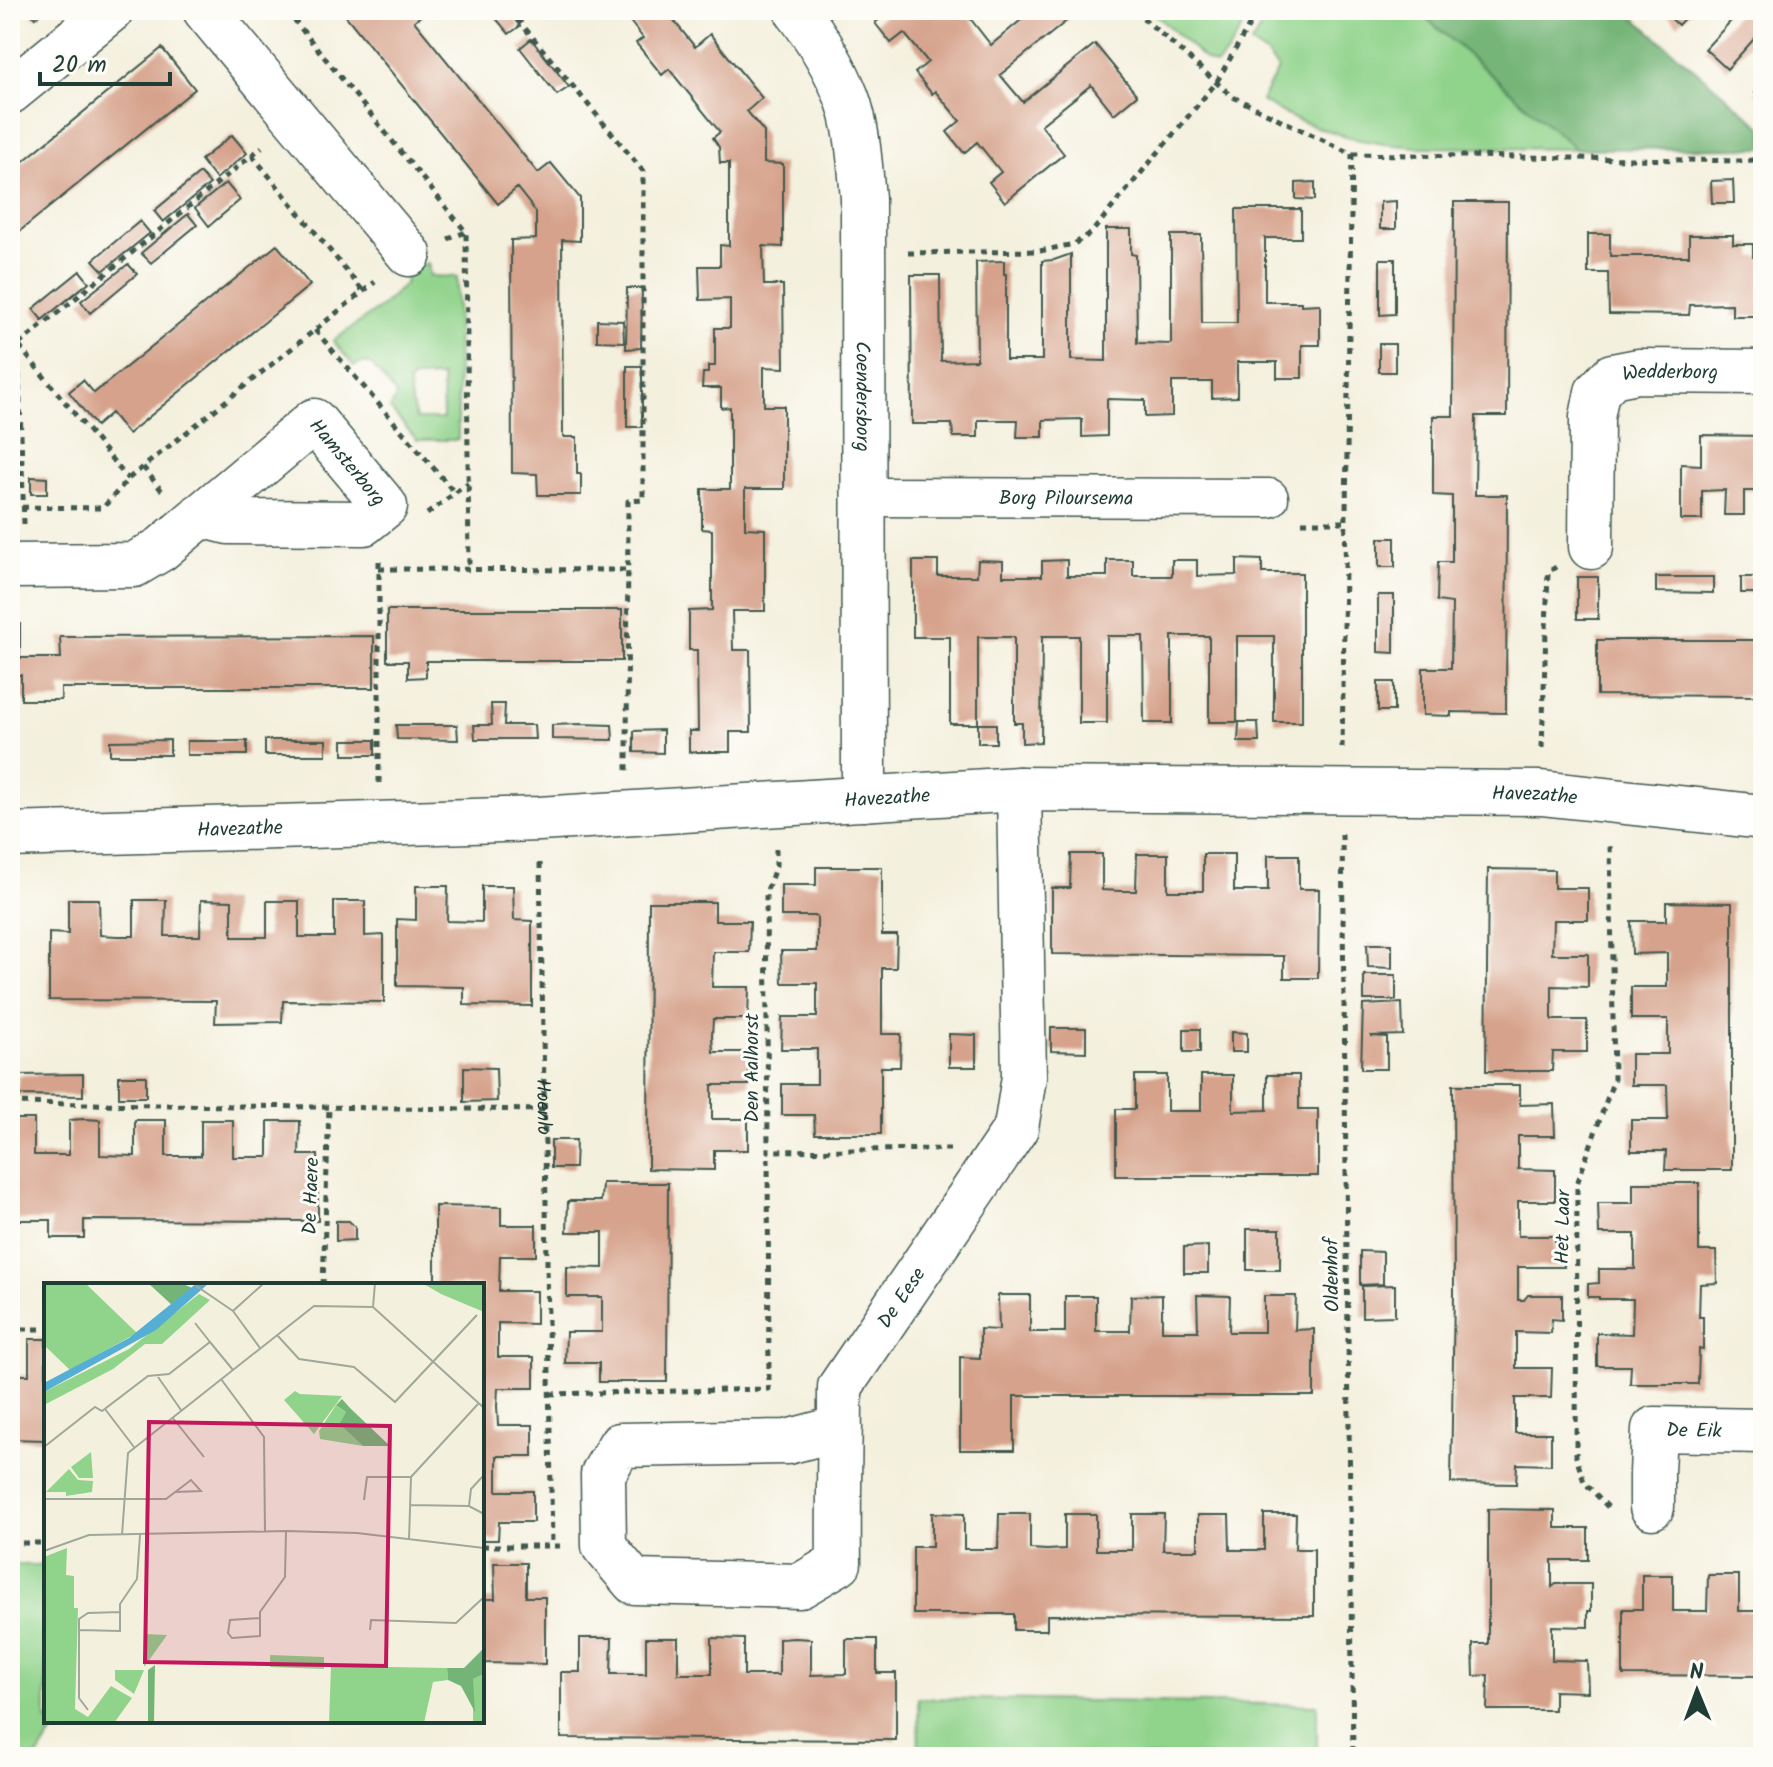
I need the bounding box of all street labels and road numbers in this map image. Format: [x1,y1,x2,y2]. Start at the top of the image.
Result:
street label: Coendersborg [845,341,877,452]
street label: Wedderborg [1620,357,1718,392]
street label: Hamsterborg [300,412,393,514]
street label: Borg Piloursema [999,483,1133,516]
street label: Havezathe [1492,779,1579,815]
street label: Havezathe [843,781,931,818]
street label: Havezathe [197,813,283,847]
street label: Den Aalhorst [737,1013,769,1123]
street label: Hoenlo [526,1079,559,1135]
street label: De Haere [295,1157,329,1235]
street label: Het Laar [1547,1188,1581,1265]
street label: Oldenhof [1316,1235,1350,1312]
street label: De Eese [870,1261,935,1336]
street label: De Eik [1666,1415,1723,1448]

